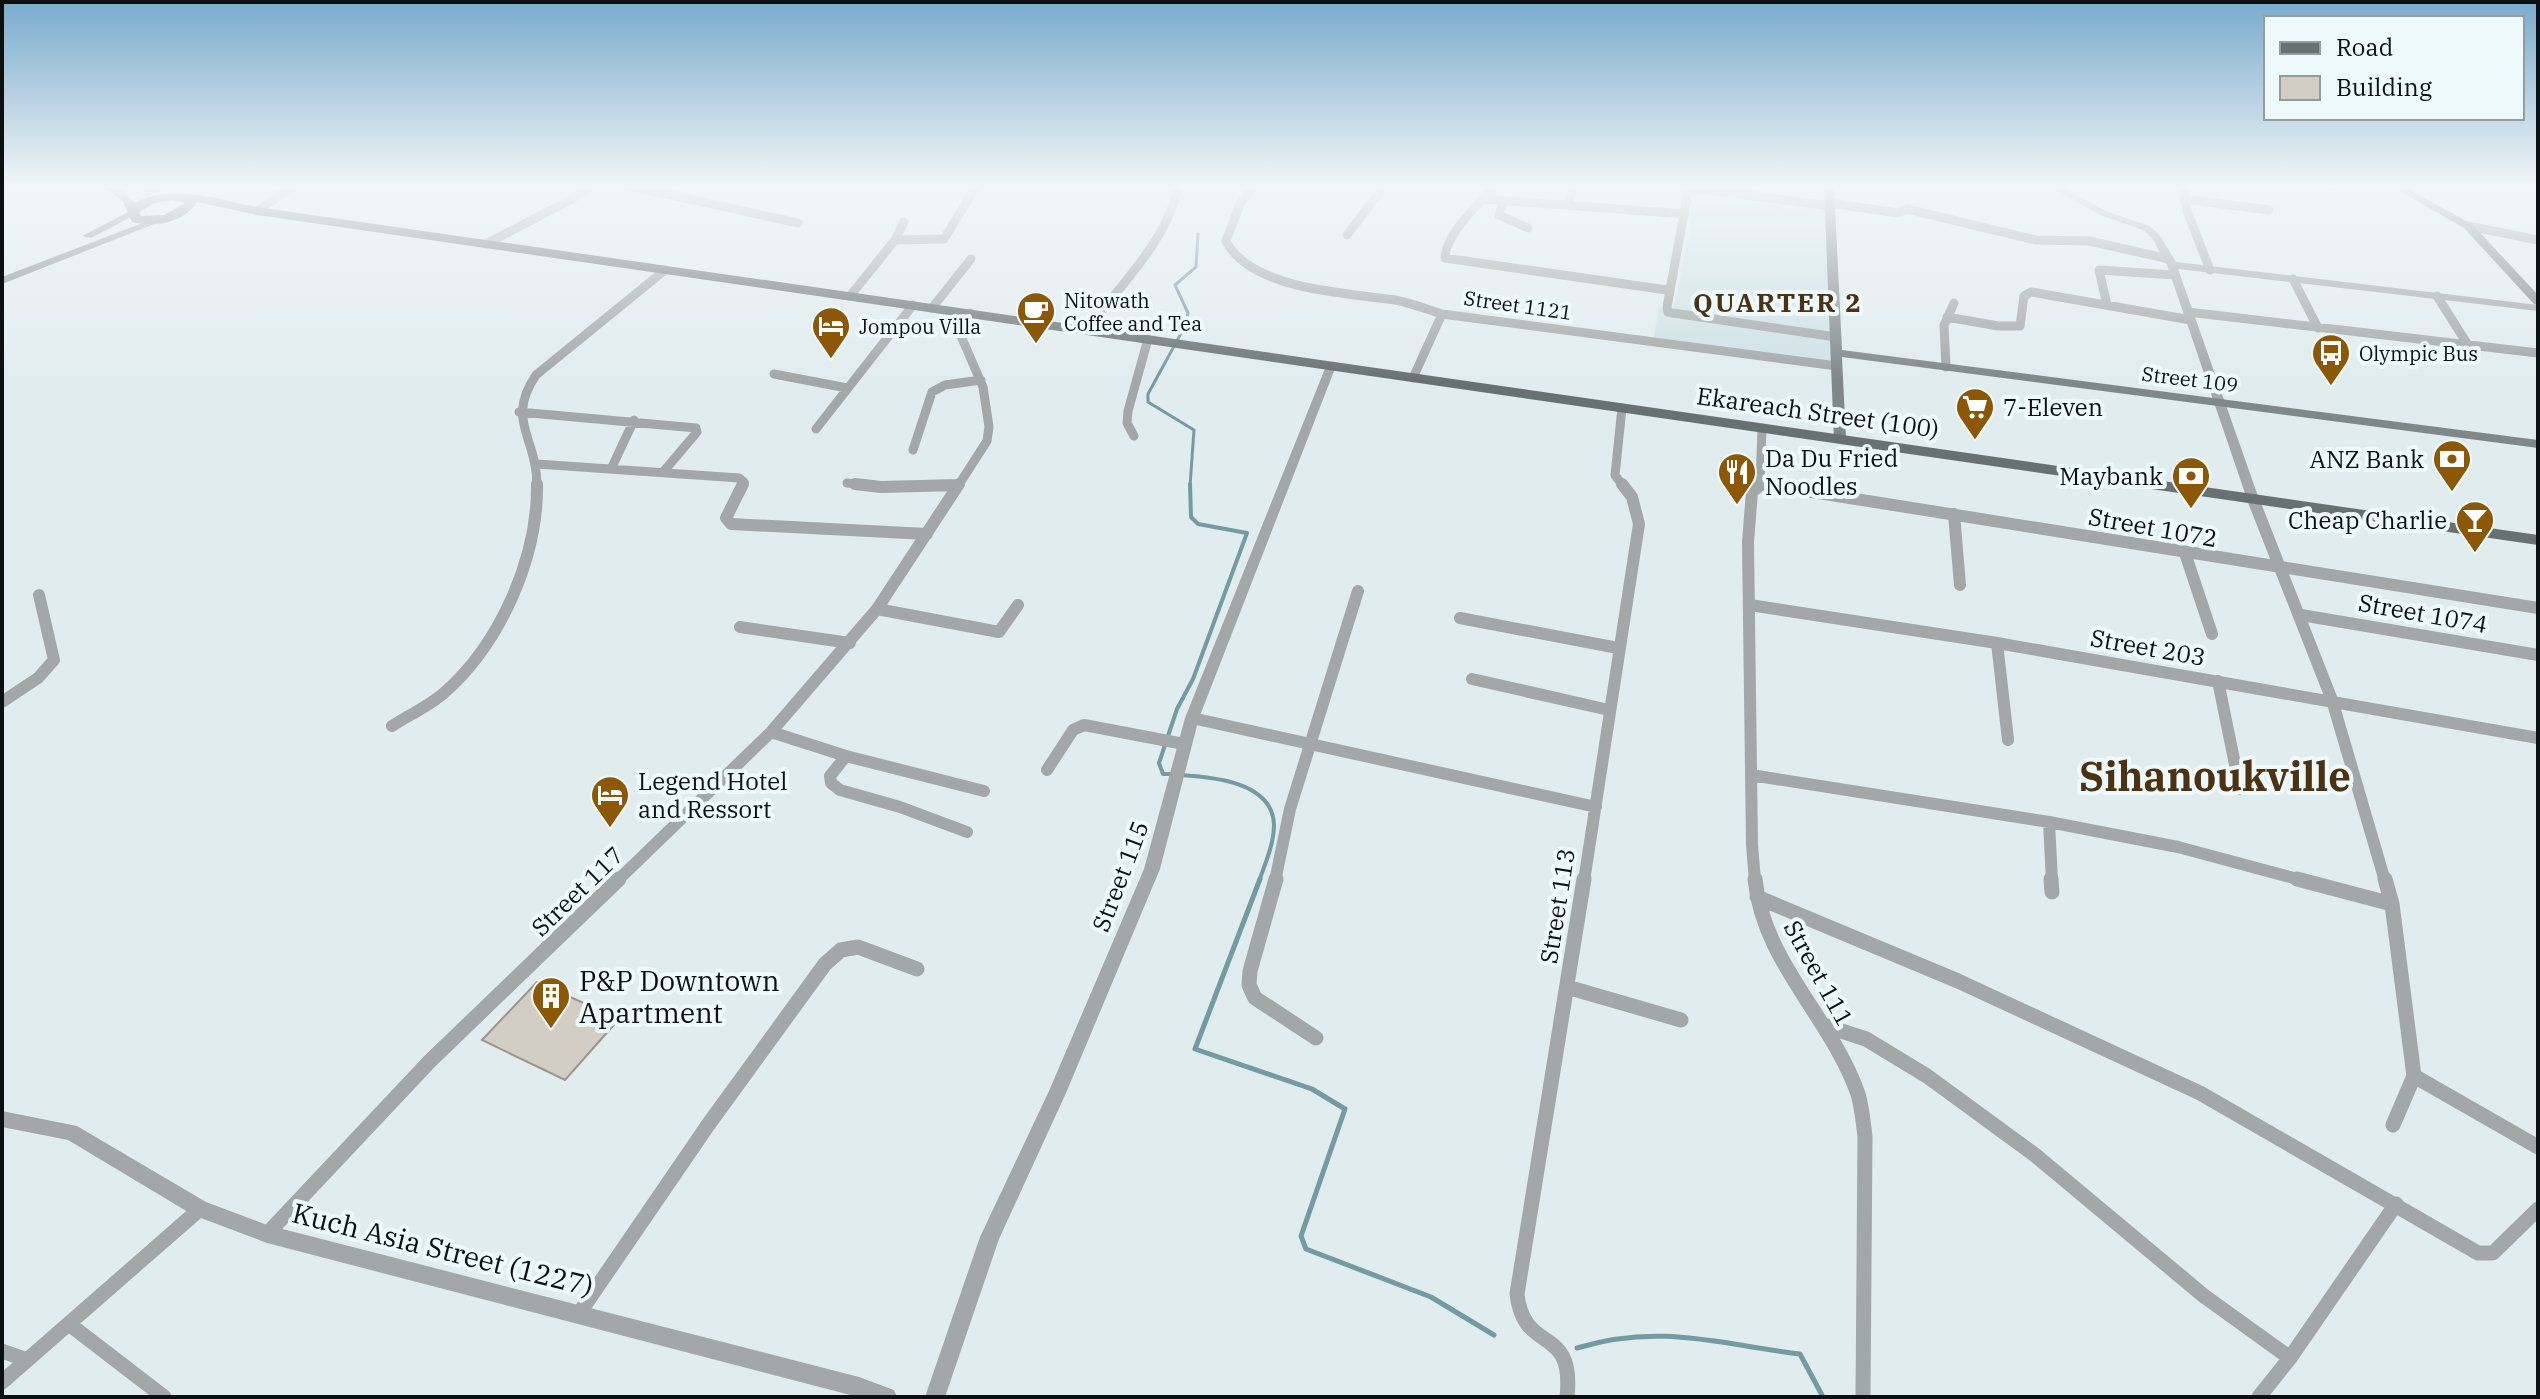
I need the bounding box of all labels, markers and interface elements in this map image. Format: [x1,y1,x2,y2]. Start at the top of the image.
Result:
legend [2264,16,2524,120]
text: Road [2336,31,2393,63]
text: Building [2336,71,2432,103]
street label: Street 1121 [1462,284,1574,326]
district label: QUARTER 2 [1693,285,1863,319]
place label: Nitowath Coffee and Tea [1064,287,1202,337]
cafe icon: Nitowath Coffee and Tea [1015,290,1057,345]
hotel icon: Jompou Villa [810,305,852,360]
place label: Jompou Villa [859,313,981,340]
bus stop icon: Olympic Bus [2310,332,2352,387]
place label: Olympic Bus [2359,340,2478,367]
street label: Street 109 [2140,360,2240,398]
street label: Ekareach Street (100) [1695,379,1941,445]
supermarket icon: 7-Eleven [1954,386,1996,441]
place label: 7-Eleven [2003,391,2103,423]
bank icon: ANZ Bank [2431,438,2473,493]
place label: Da Du Fried Noodles [1765,442,1898,502]
place label: ANZ Bank [2309,443,2424,475]
restaurant icon: Da Du Fried Noodles [1716,451,1758,506]
bank icon: Maybank [2170,455,2212,510]
place label: Maybank [2059,460,2163,492]
bar icon: Cheap Charlie [2454,499,2496,554]
street label: Street 1072 [2086,500,2220,554]
place label: Cheap Charlie [2288,504,2447,536]
street label: Street 1074 [2356,586,2490,640]
street label: Street 203 [2088,621,2208,673]
district label: Sihanoukville [2079,750,2351,802]
place label: Legend Hotel and Ressort [638,765,787,825]
hotel icon: Legend Hotel and Ressort [589,774,631,829]
street label: Street 115 [1084,816,1156,936]
street label: Street 117 [524,839,630,943]
street label: Street 113 [1532,846,1582,966]
street label: Street 111 [1777,914,1861,1032]
place label: P&P Downtown Apartment [579,962,780,1031]
building icon: P&P Downtown Apartment [530,975,572,1030]
street label: Kuch Asia Street (1227) [289,1194,597,1304]

